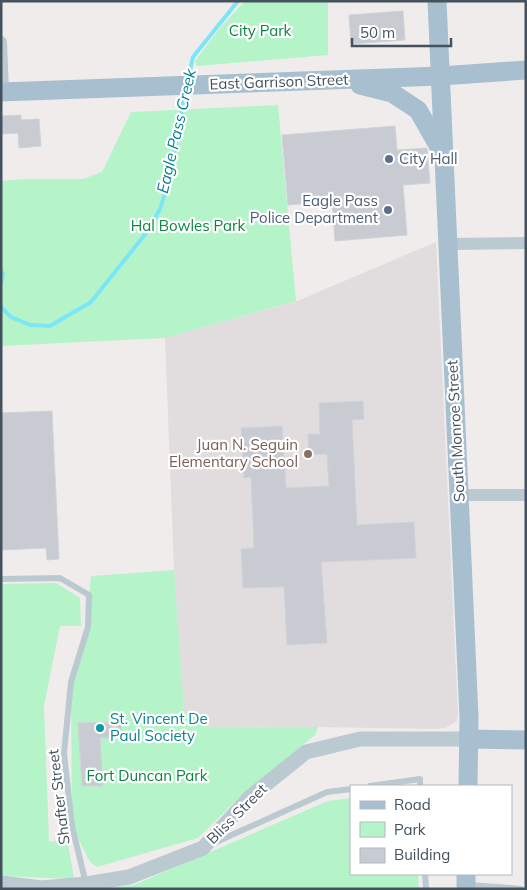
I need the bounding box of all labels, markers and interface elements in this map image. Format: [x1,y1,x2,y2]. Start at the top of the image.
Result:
scale bar [352,15,451,47]
park label: City Park [229,21,292,40]
text: 50 m [360,23,395,42]
water label: Eagle Pass Creek [152,66,200,195]
street label: East Garrison Street [209,70,349,93]
place label: City Hall [399,149,458,168]
marker: City Hall [383,153,395,165]
place label: Eagle Pass Police Department [250,191,378,227]
marker: Eagle Pass Police Department [382,204,394,216]
park label: Hal Bowles Park [131,216,245,235]
street label: South Monroe Street [442,360,469,503]
place label: Juan N. Seguin Elementary School [169,435,298,471]
marker: Juan N. Seguin Elementary School [302,448,314,460]
place label: St. Vincent De Paul Society [110,709,208,745]
marker: St. Vincent De Paul Society [94,722,106,734]
street label: Shafter Street [43,748,74,846]
park label: Fort Duncan Park [86,766,208,785]
street label: Bliss Street [202,779,271,848]
legend [350,785,512,875]
text: Road [394,795,431,814]
text: Park [394,820,426,839]
text: Building [394,845,450,864]

